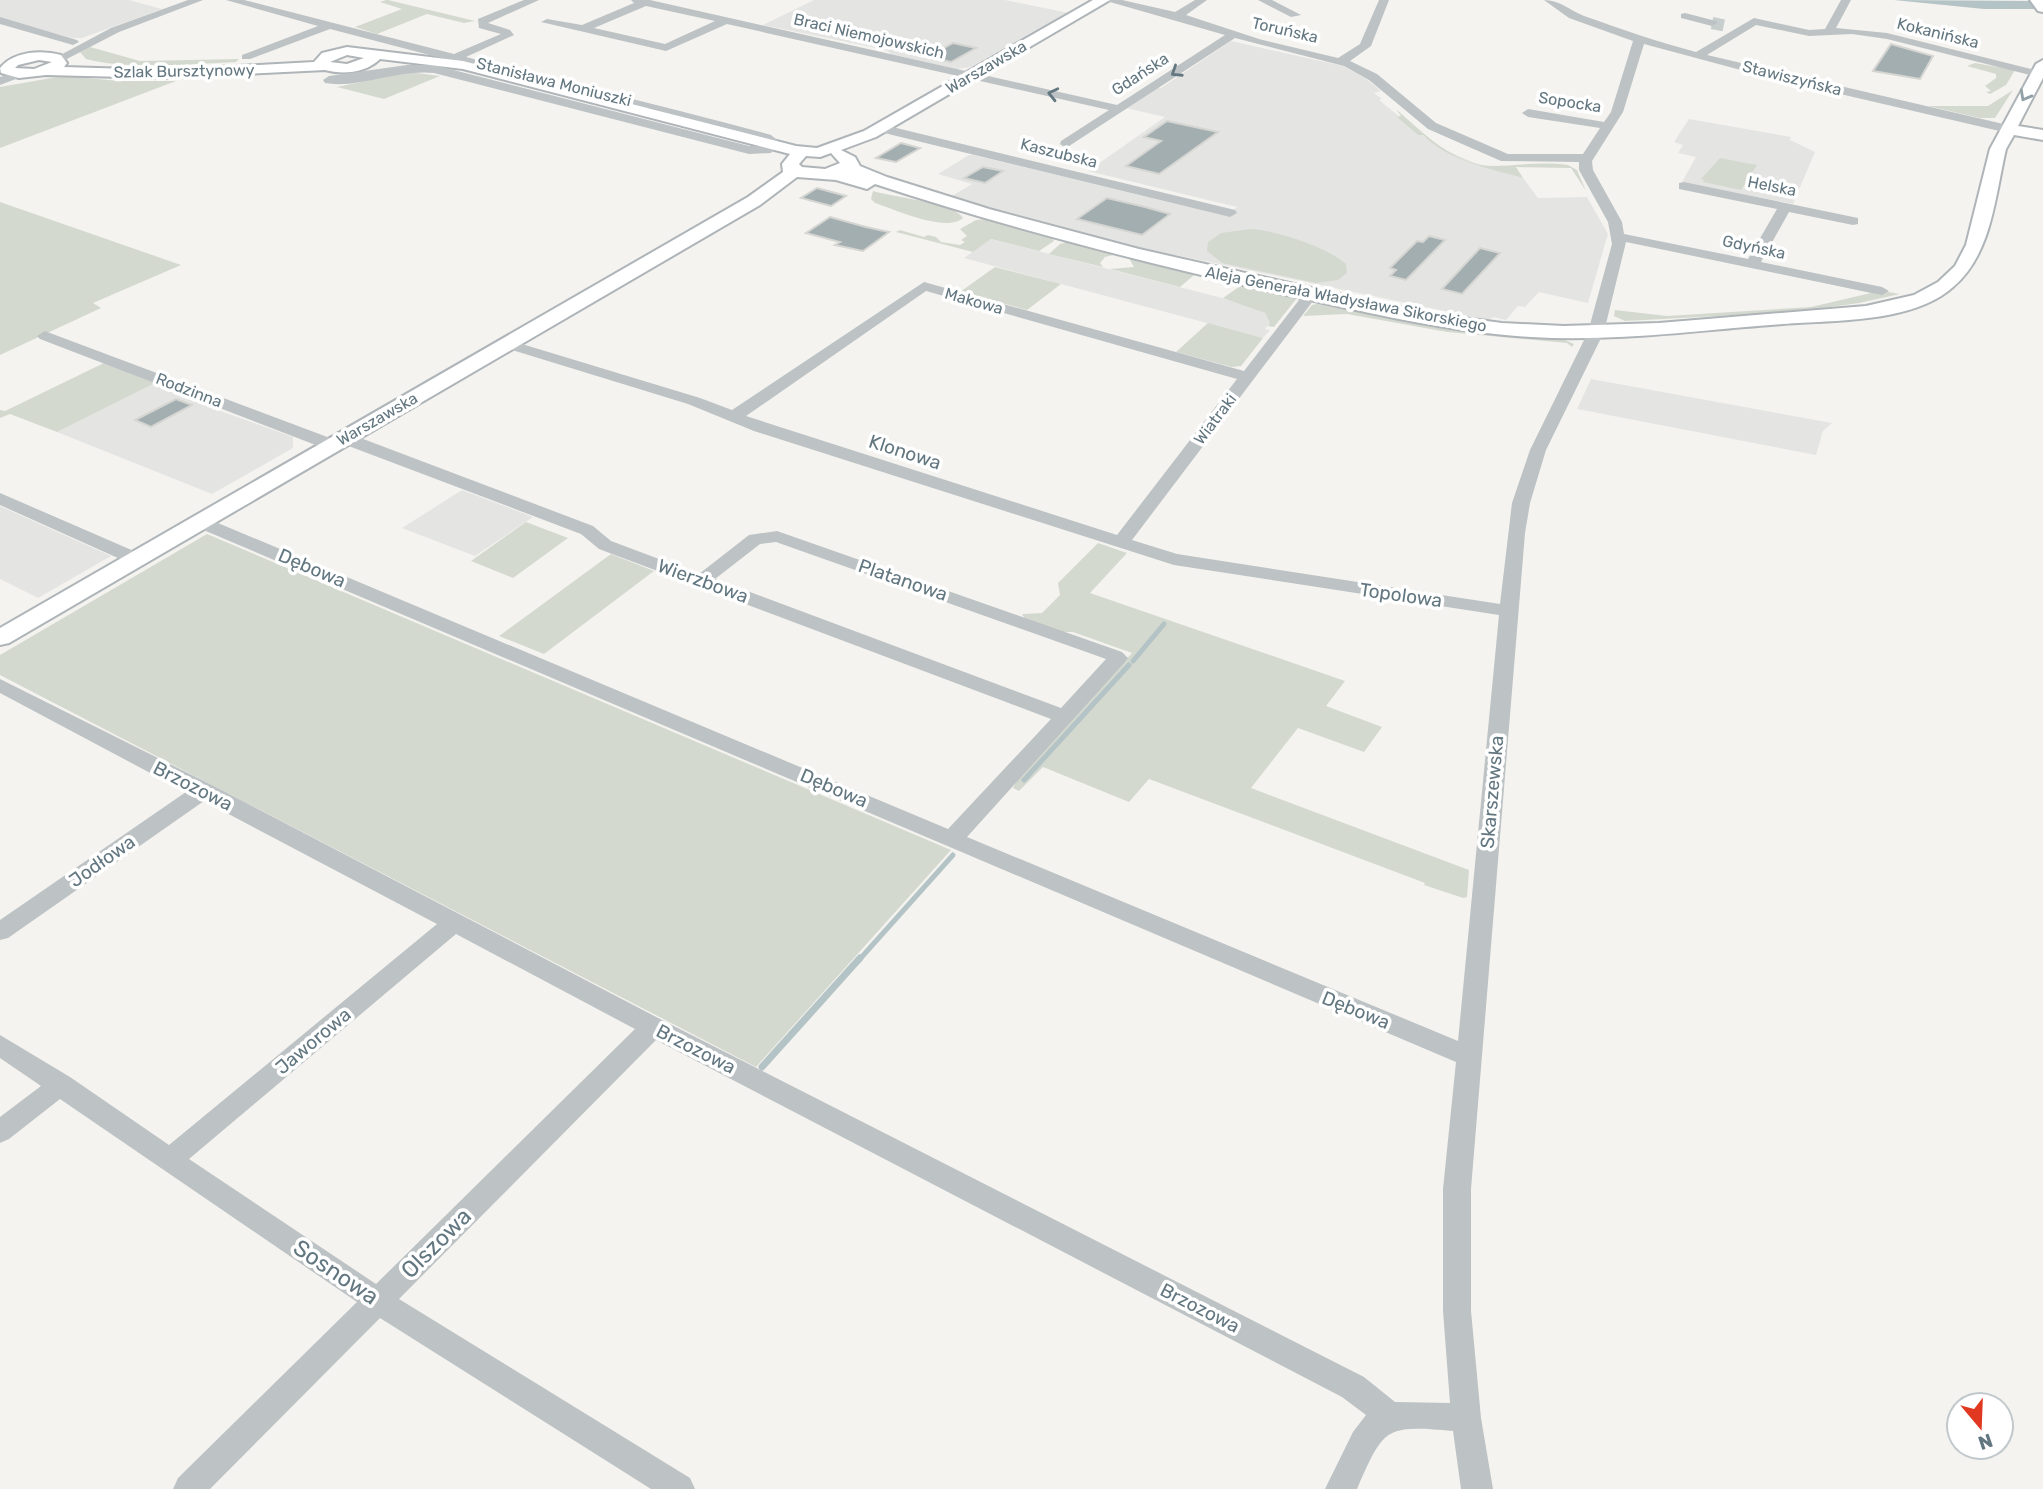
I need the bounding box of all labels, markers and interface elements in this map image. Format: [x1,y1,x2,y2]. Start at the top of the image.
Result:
street label: Braci Niemojowskich [792,9,946,63]
street label: Toruńska [1250,13,1320,47]
street label: Kokanińska [1895,14,1981,52]
street label: Warszawska [942,36,1030,98]
street label: Gdańska [1108,49,1172,99]
street label: Stanisława Moniuszki [475,54,633,110]
street label: Stawiszyńska [1740,56,1844,100]
street label: Szlak Bursztynowy [113,60,255,82]
one-way arrow [1171,64,1184,76]
one-way arrow [1047,87,1059,102]
street label: Sopocka [1537,88,1603,116]
one-way arrow [2020,89,2033,101]
street label: Kaszubska [1018,134,1100,172]
street label: Helska [1746,172,1798,200]
street label: Gdyńska [1721,231,1787,263]
street label: Aleja Generała Władysława Sikorskiego [1204,262,1488,336]
street label: Makowa [943,284,1005,318]
street label: Rodzinna [153,369,225,411]
street label: Warszawska [333,388,421,450]
street label: Wiatraki [1190,390,1240,448]
street label: Klonowa [866,430,944,474]
street label: Dębowa [275,544,349,592]
street label: Wierzbowa [655,554,751,608]
street label: Platanowa [855,554,951,606]
street label: Topolowa [1358,578,1444,612]
street label: Skarszewska [1476,734,1508,850]
street label: Brzozowa [150,756,236,816]
street label: Dębowa [797,764,871,812]
street label: Jodłowa [64,830,140,892]
street label: Dębowa [1319,986,1393,1034]
street label: Jaworowa [271,1003,355,1079]
street label: Brzozowa [653,1019,739,1079]
street label: Olszowa [395,1202,477,1284]
street label: Sosnowa [288,1233,384,1311]
street label: Brzozowa [1157,1278,1243,1338]
north arrow [1945,1391,2015,1461]
text: N [1975,1429,1996,1455]

